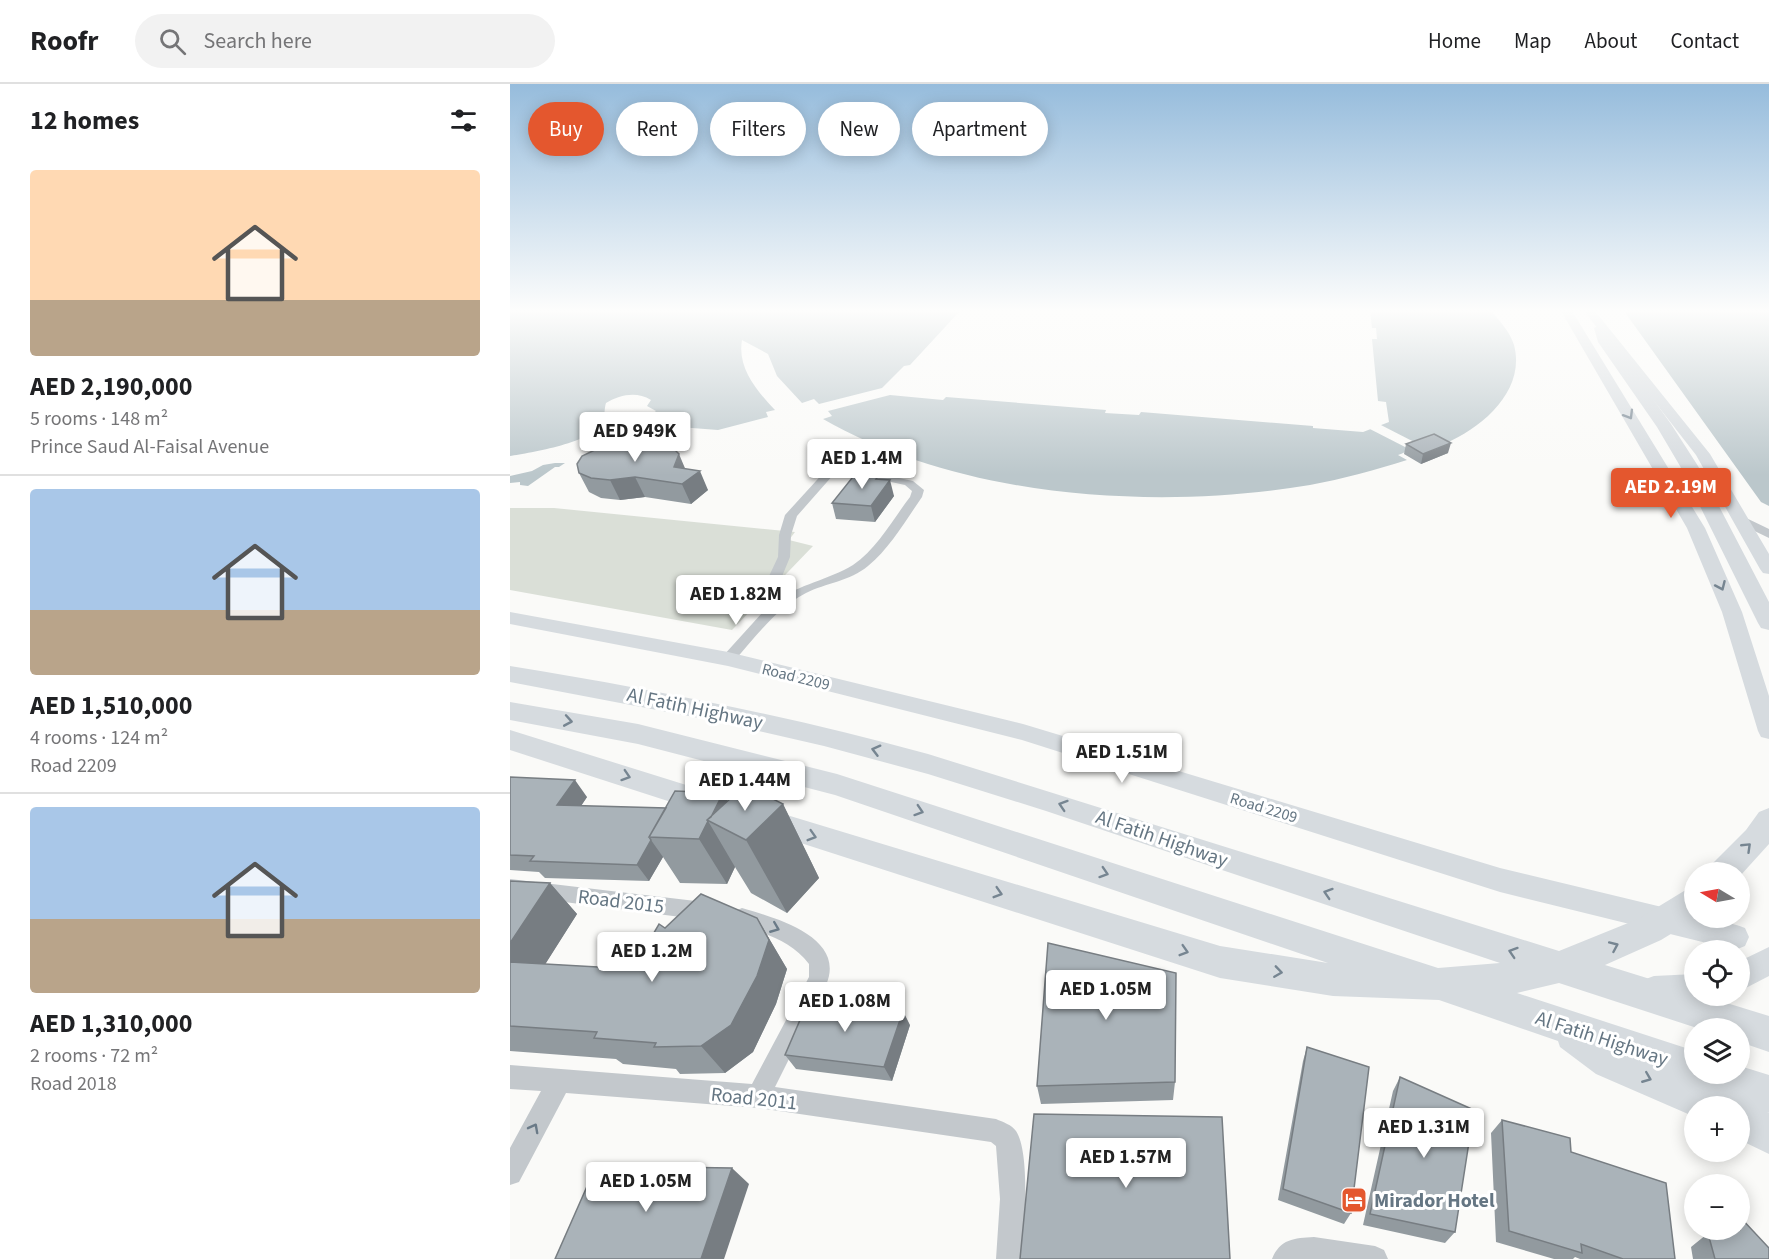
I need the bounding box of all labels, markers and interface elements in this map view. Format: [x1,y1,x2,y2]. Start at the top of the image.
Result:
search box [135,14,555,68]
text: Roofr [30,21,99,61]
icon: search [156,25,189,58]
text: Search here [204,25,312,57]
text: Home [1428,26,1481,56]
text: Map [1514,26,1552,56]
text: About [1585,26,1637,56]
text: Contact [1670,26,1739,56]
text: 12 homes [30,102,139,139]
chip: Buy [528,102,604,156]
chip: Rent [616,102,698,156]
chip: Filters [710,102,806,156]
chip: New [818,102,900,156]
chip: Apartment [912,102,1048,156]
icon: filters [447,104,480,137]
icon: home [201,209,309,317]
text: AED 2,190,000 [30,368,193,405]
text: 5 rooms · 148 m² [30,405,168,433]
one-way arrow [1622,409,1634,419]
pin: AED 949K [573,412,697,463]
text: AED 949K [593,417,677,445]
text: Prince Saud Al-Faisal Avenue [30,433,269,461]
pin: AED 1.4M [800,439,924,490]
text: AED 1.4M [821,444,903,472]
pin: AED 2.19M [1602,468,1740,519]
text: AED 2.19M [1625,473,1717,501]
icon: home [201,528,309,636]
pin: AED 1.82M [667,575,805,626]
text: AED 1.82M [690,580,782,608]
one-way arrow [1714,580,1726,591]
street label: Road 2209 [759,658,832,696]
street label: Al Fatih Highway [624,681,766,737]
text: AED 1,510,000 [30,687,193,724]
one-way arrow [562,714,572,727]
text: 4 rooms · 124 m² [30,724,168,752]
pin: AED 1.51M [1053,733,1191,784]
text: AED 1.51M [1076,738,1168,766]
one-way arrow [871,745,882,757]
text: Road 2209 [30,752,117,780]
pin: AED 1.44M [676,761,814,812]
text: AED 1.44M [699,766,791,794]
one-way arrow [620,769,631,782]
street label: Road 2209 [1227,787,1300,829]
one-way arrow [1058,800,1069,812]
street label: Al Fatih Highway [1092,803,1232,875]
one-way arrow [913,804,924,817]
one-way arrow [806,828,817,841]
one-way arrow [1739,844,1750,855]
icon: home [201,846,309,954]
north arrow [1684,862,1750,928]
map controls [1684,862,1750,1240]
one-way arrow [1098,865,1109,878]
street label: Road 2015 [576,883,666,921]
one-way arrow [992,886,1003,898]
one-way arrow [1323,887,1334,900]
one-way arrow [769,921,780,933]
pin: AED 1.2M [590,932,714,983]
text: AED 1.2M [611,937,693,965]
button: locate [1684,940,1750,1006]
one-way arrow [1607,941,1618,953]
one-way arrow [1178,944,1189,956]
one-way arrow [1508,947,1519,959]
one-way arrow [1273,966,1283,978]
pin: AED 1.05M [1037,970,1175,1021]
text: AED 1.05M [1060,975,1152,1003]
pin: AED 1.08M [776,982,914,1033]
text: AED 1.08M [799,987,891,1015]
street label: Al Fatih Highway [1532,1004,1672,1074]
text: AED 1,310,000 [30,1005,193,1042]
button: layers [1684,1018,1750,1084]
text: 2 rooms · 72 m² [30,1042,158,1070]
text: Road 2018 [30,1070,117,1098]
one-way arrow [1640,1071,1651,1083]
street label: Road 2011 [709,1081,798,1117]
button: + [1684,1096,1750,1162]
pin: AED 1.31M [1355,1108,1493,1159]
text: AED 1.31M [1378,1113,1470,1141]
one-way arrow [527,1123,538,1134]
pin: AED 1.57M [1057,1138,1195,1189]
text: AED 1.57M [1080,1143,1172,1171]
pin: AED 1.05M [577,1162,715,1213]
text: AED 1.05M [600,1167,692,1195]
button: − [1684,1174,1750,1240]
hotel icon: Mirador Hotel [1339,1185,1369,1215]
place label: Mirador Hotel [1374,1187,1495,1215]

